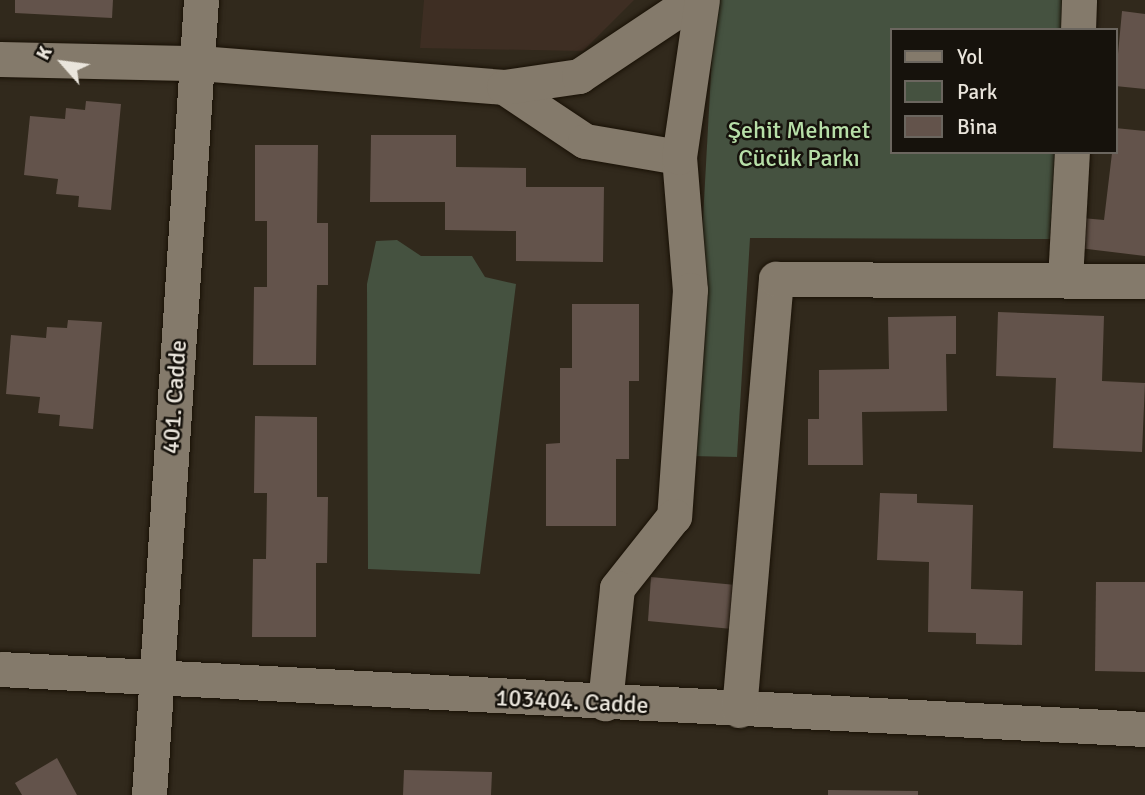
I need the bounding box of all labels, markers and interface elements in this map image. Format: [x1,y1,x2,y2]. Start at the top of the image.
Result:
north arrow [28,28,98,98]
legend [890,28,1117,154]
text: K [31,42,58,64]
text: Yol [957,44,983,70]
text: Park [957,79,997,105]
text: Bina [957,114,998,140]
park label: Şehit Mehmet Cücük Parkı [728,117,870,173]
street label: 401. Cadde [157,339,193,455]
street label: 103404. Cadde [495,684,649,720]

